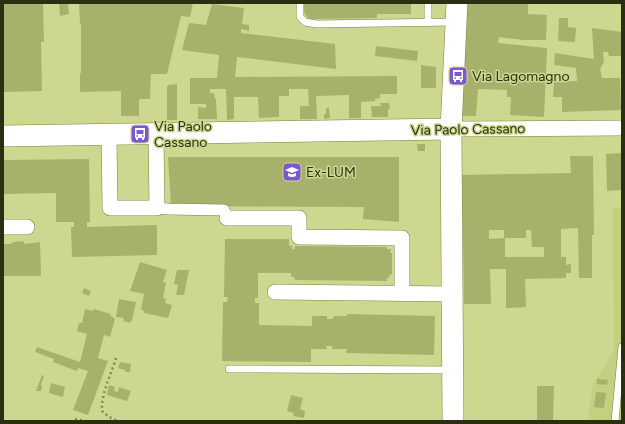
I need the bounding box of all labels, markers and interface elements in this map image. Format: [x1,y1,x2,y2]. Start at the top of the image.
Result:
bus stop icon: Via Lagomagno [447,65,469,87]
place label: Via Lagomagno [472,68,570,85]
place label: Via Paolo Cassano [154,118,212,151]
street label: Via Paolo Cassano [410,120,526,139]
bus stop icon: Via Paolo Cassano [129,123,151,145]
school or university icon: Ex-LUM [281,161,303,183]
place label: Ex-LUM [306,164,356,181]

